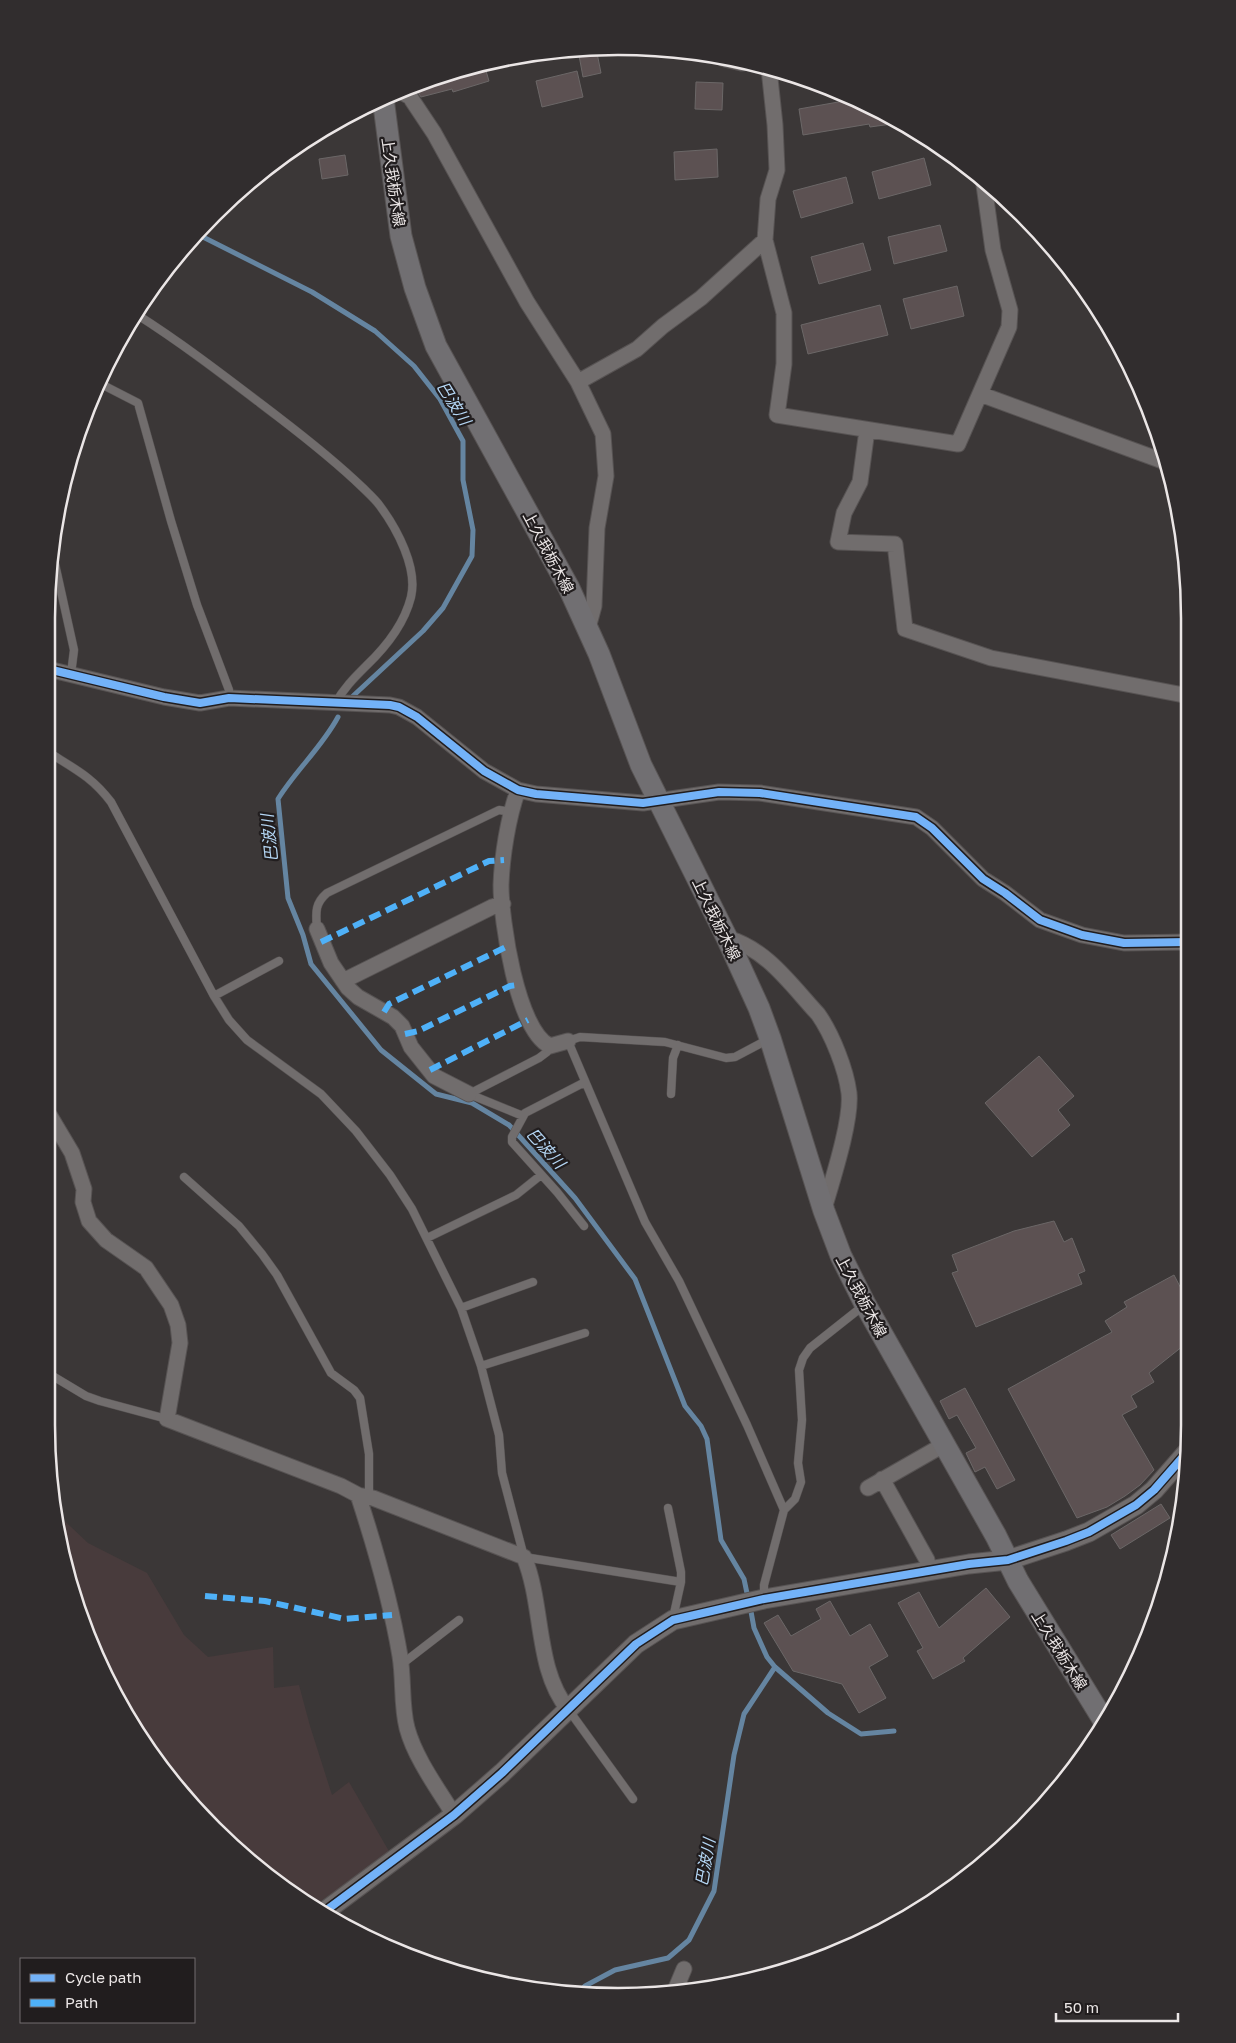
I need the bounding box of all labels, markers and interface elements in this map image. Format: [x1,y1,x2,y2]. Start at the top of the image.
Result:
street label: 上久我栃木線 [379,136,409,228]
water label: 巴波川 [433,377,476,430]
street label: 上久我栃木線 [520,508,578,596]
water label: 巴波川 [256,811,281,863]
street label: 上久我栃木線 [689,875,745,963]
water label: 巴波川 [523,1123,571,1174]
street label: 上久我栃木線 [833,1252,891,1340]
street label: 上久我栃木線 [1029,1607,1091,1693]
water label: 巴波川 [691,1835,719,1887]
legend [20,1958,195,2023]
text: Cycle path [65,1968,141,1986]
scale bar [1056,1990,1178,2022]
text: Path [65,1993,98,2011]
text: 50 m [1064,1998,1099,2016]

